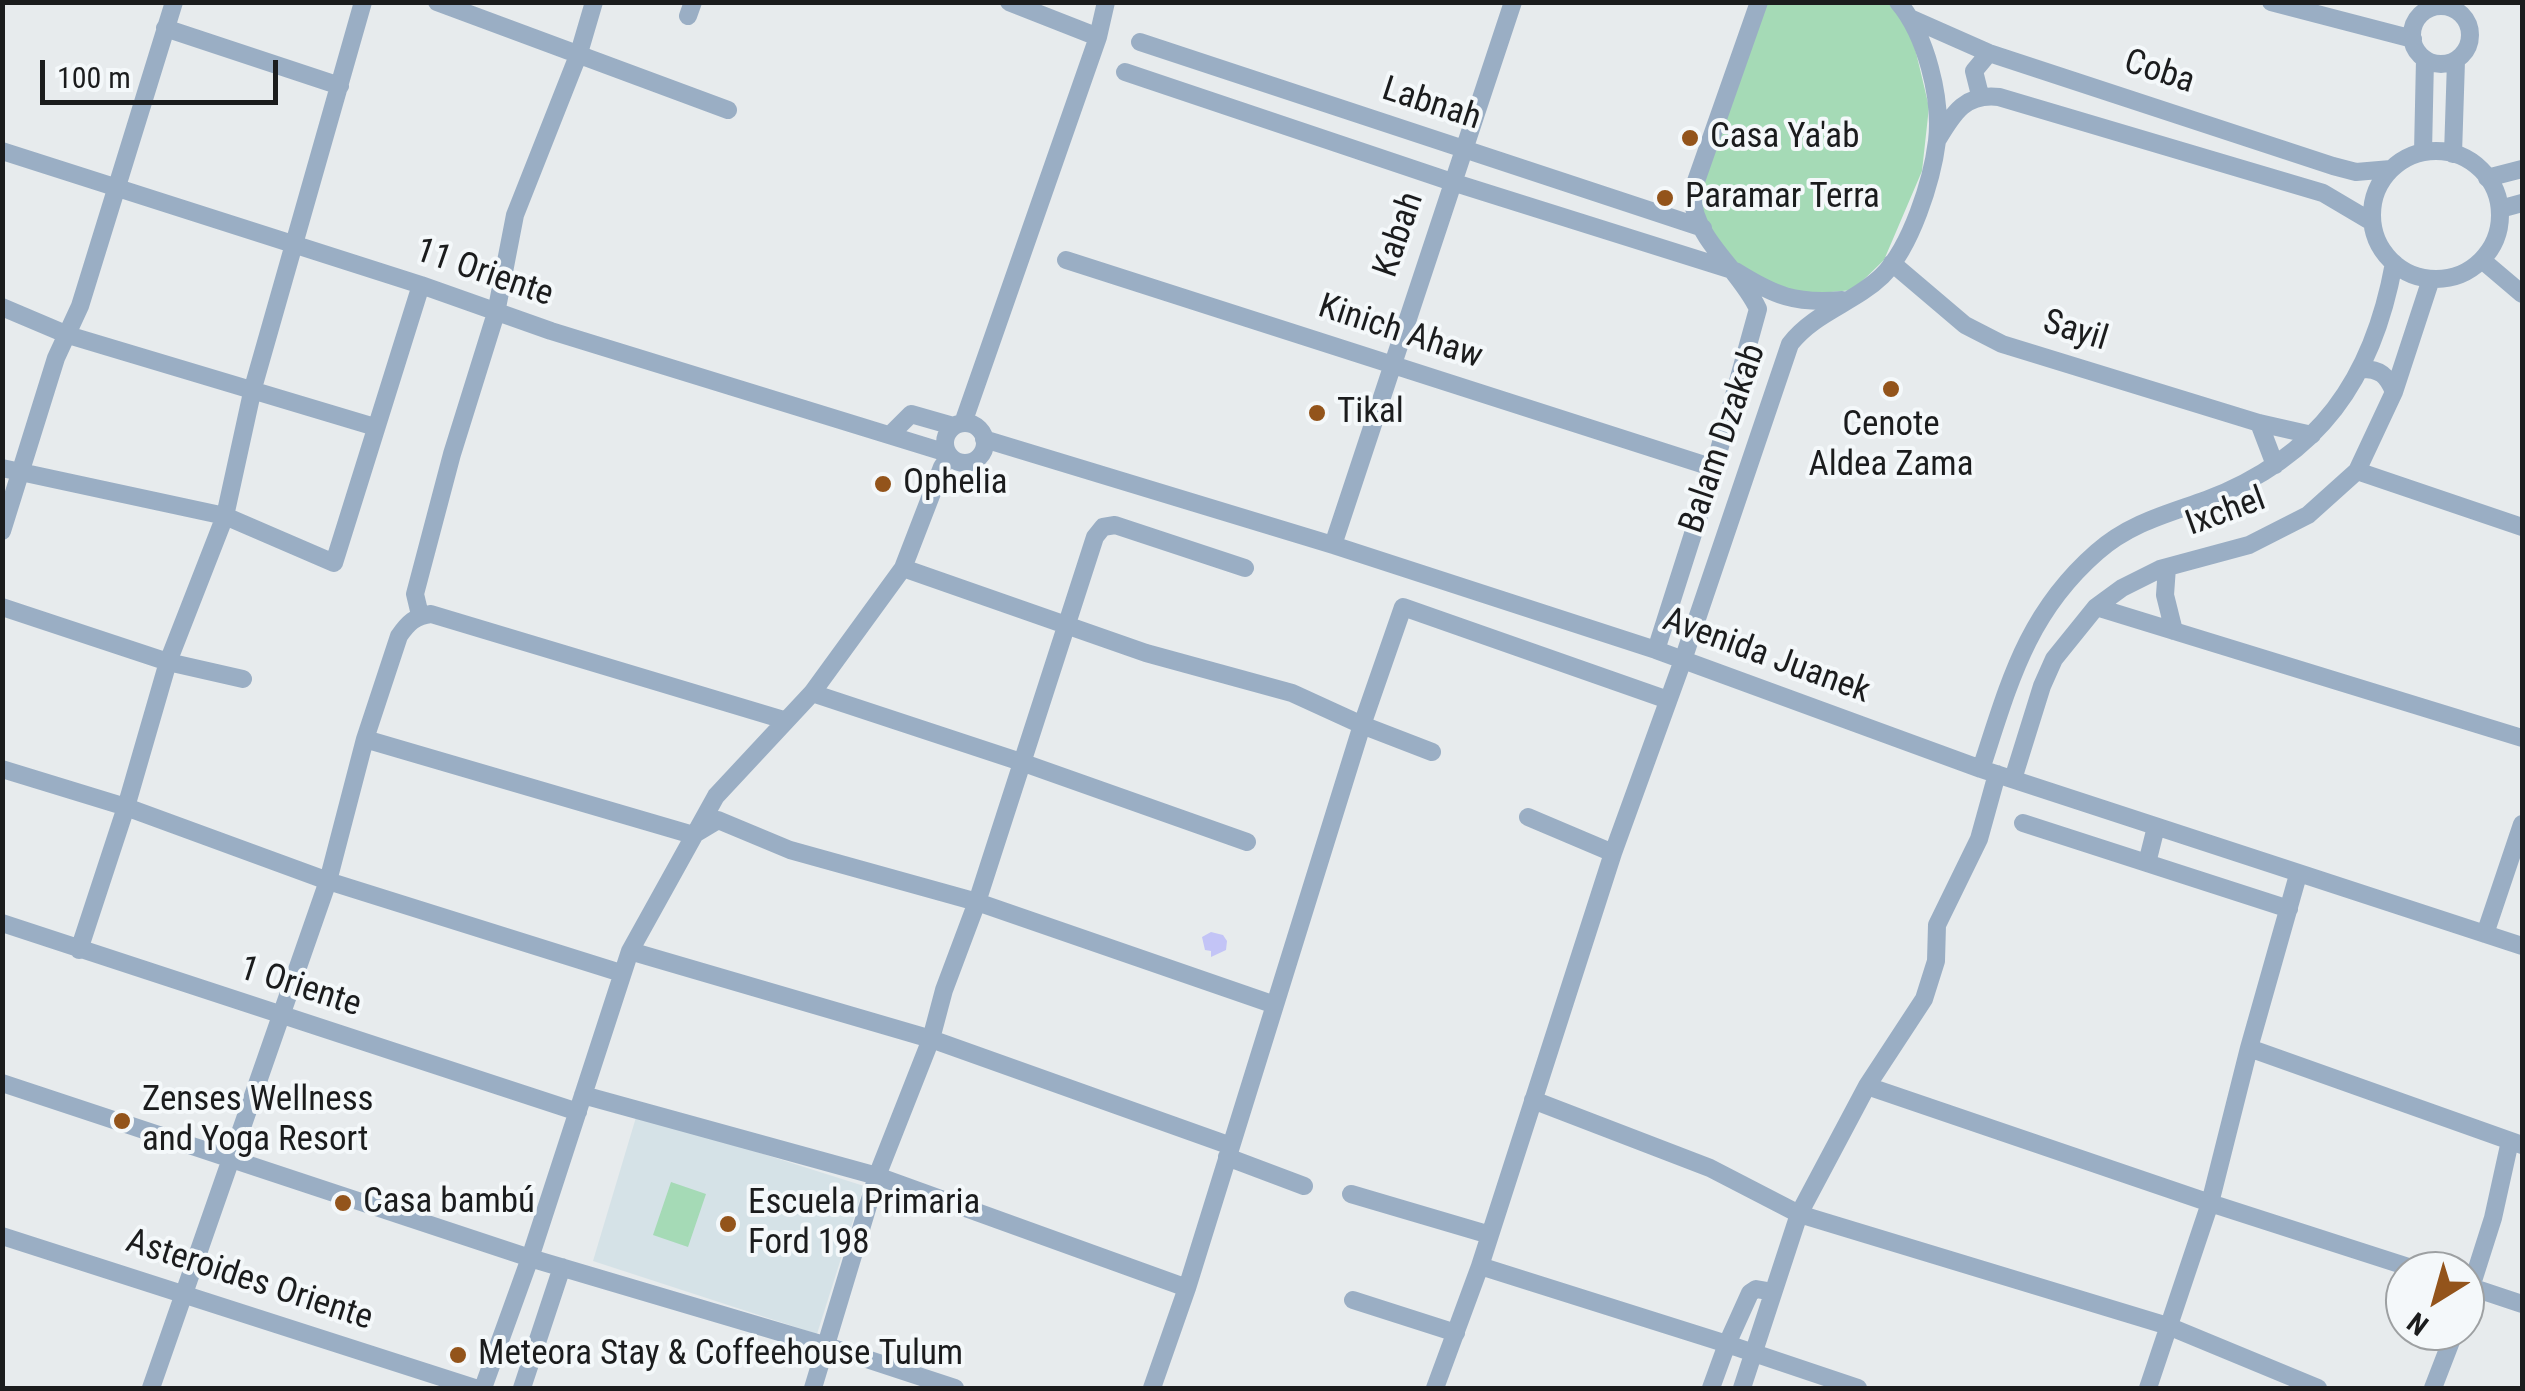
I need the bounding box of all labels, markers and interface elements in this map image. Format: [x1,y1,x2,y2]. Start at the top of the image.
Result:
scale bar [45,40,282,102]
street label: Coba [2119,42,2199,104]
text: 100 m [57,60,131,95]
street label: Labnah [1376,69,1486,141]
place label: Casa Ya'ab [1710,117,1859,159]
marker: Casa Ya'ab [1679,127,1701,149]
place label: Paramar Terra [1685,177,1880,219]
street label: Kabah [1366,187,1434,283]
marker: Paramar Terra [1654,187,1676,209]
street label: 11 Oriente [410,231,558,317]
street label: Kinich Ahaw [1313,287,1487,379]
street label: Sayil [2038,302,2112,362]
street label: Balam Dzakab [1672,339,1776,539]
marker: Cenote Aldea Zama [1880,378,1902,400]
place label: Tikal [1337,392,1404,434]
marker: Tikal [1306,402,1328,424]
place label: Cenote Aldea Zama [1809,405,1973,487]
place label: Ophelia [903,463,1007,505]
marker: Ophelia [872,473,894,495]
street label: Ixchel [2181,479,2271,547]
street label: Avenida Juanek [1657,600,1875,714]
street label: 1 Oriente [234,949,366,1027]
place label: Zenses Wellness and Yoga Resort [142,1080,374,1162]
marker: Zenses Wellness and Yoga Resort [111,1110,133,1132]
place label: Casa bambú [363,1182,535,1224]
place label: Escuela Primaria Ford 198 [748,1183,980,1265]
marker: Casa bambú [332,1192,354,1214]
marker: Escuela Primaria Ford 198 [717,1213,739,1235]
street label: Asteroides Oriente [121,1221,377,1341]
north arrow [2385,1251,2485,1351]
text: N [2401,1305,2435,1342]
place label: Meteora Stay & Coffeehouse Tulum [478,1334,963,1376]
marker: Meteora Stay & Coffeehouse Tulum [447,1344,469,1366]

